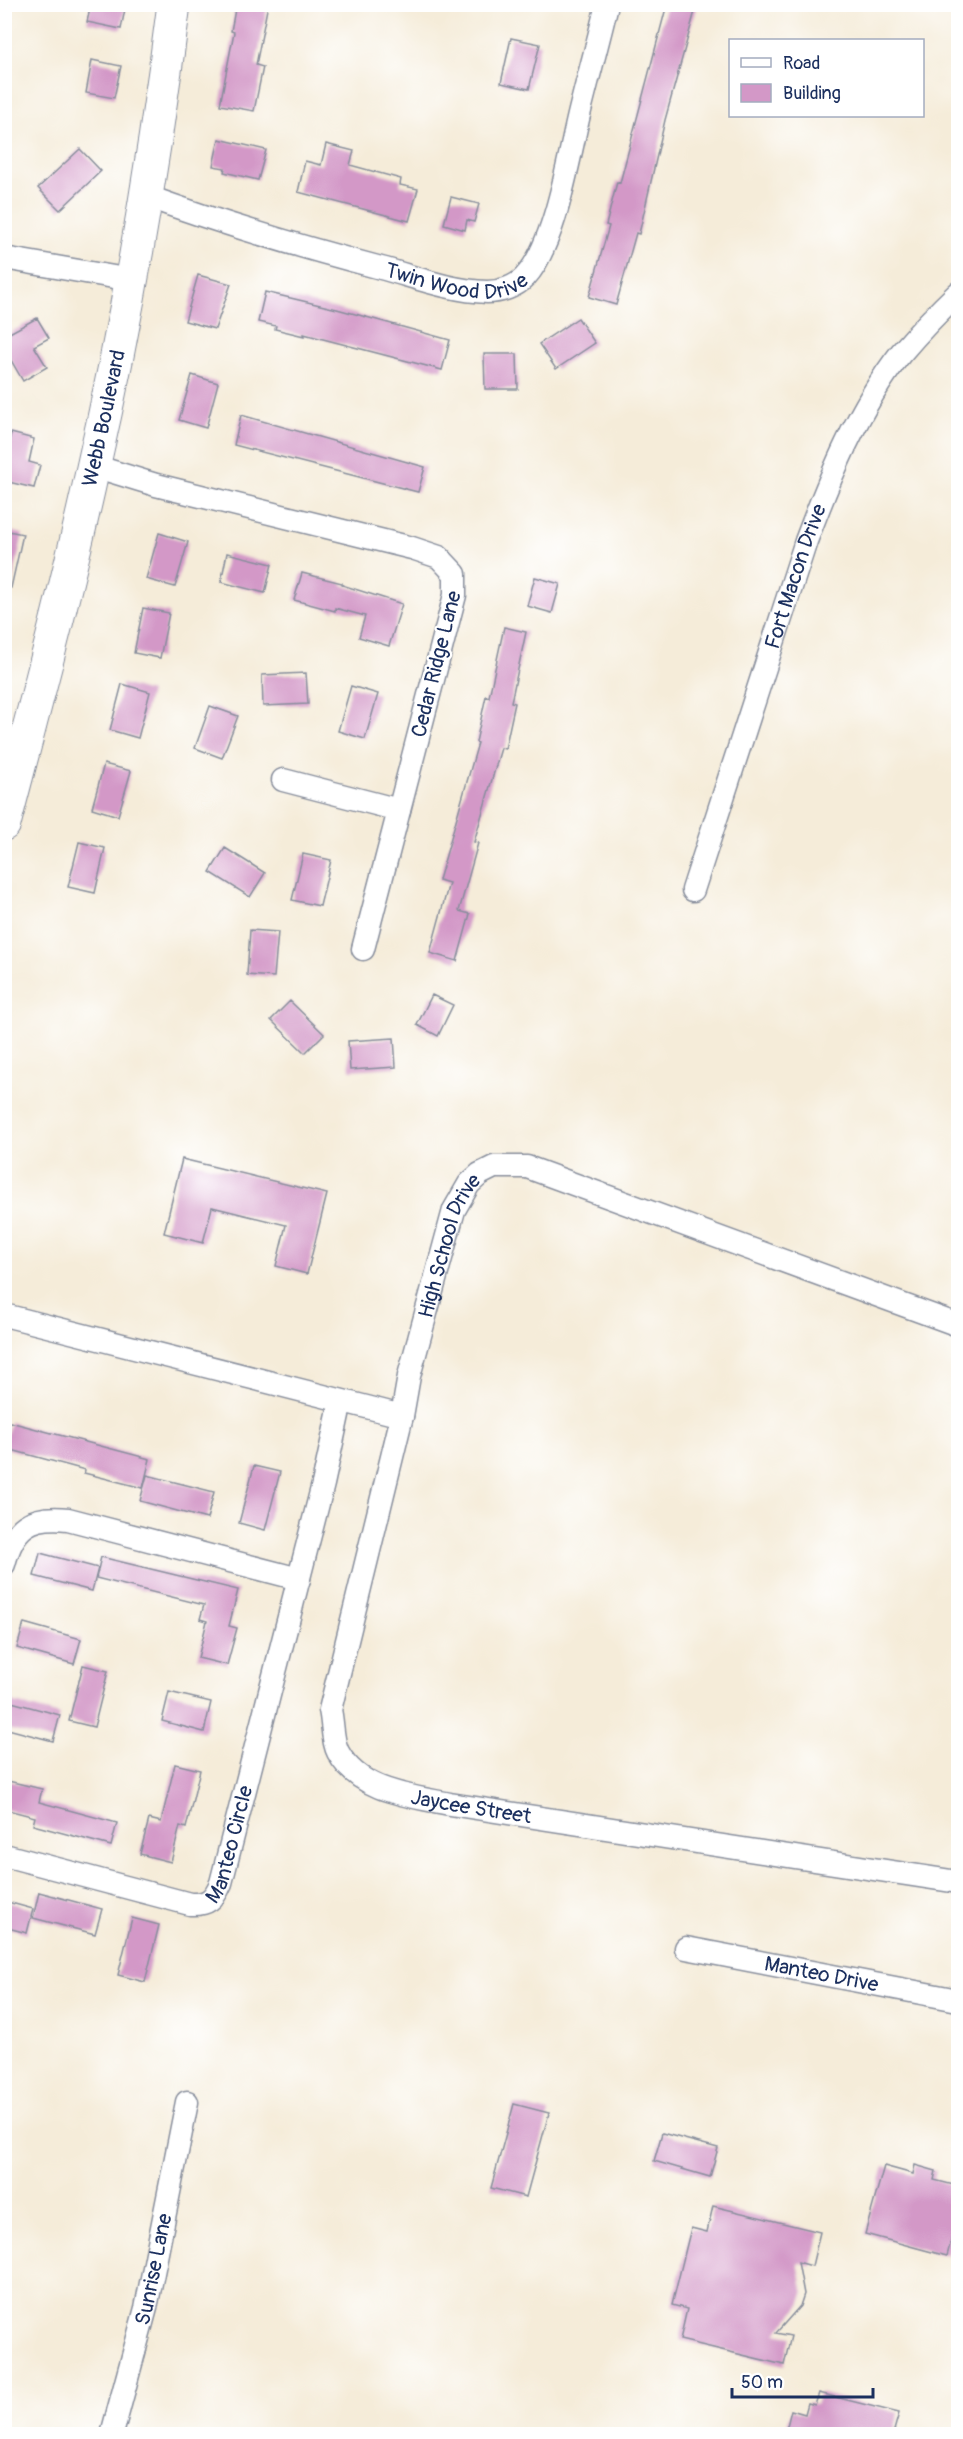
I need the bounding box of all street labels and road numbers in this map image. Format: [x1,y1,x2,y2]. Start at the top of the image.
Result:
street label: Twin Wood Drive [382,257,535,306]
street label: Webb Boulevard [76,348,132,489]
street label: Fort Macon Drive [759,500,833,652]
street label: Cedar Ridge Lane [405,587,468,740]
street label: High School Drive [412,1167,487,1321]
street label: Manteo Circle [200,1782,260,1909]
street label: Jaycee Street [408,1784,534,1830]
street label: Manteo Drive [762,1950,881,1999]
street label: Sunrise Lane [129,2210,179,2328]

